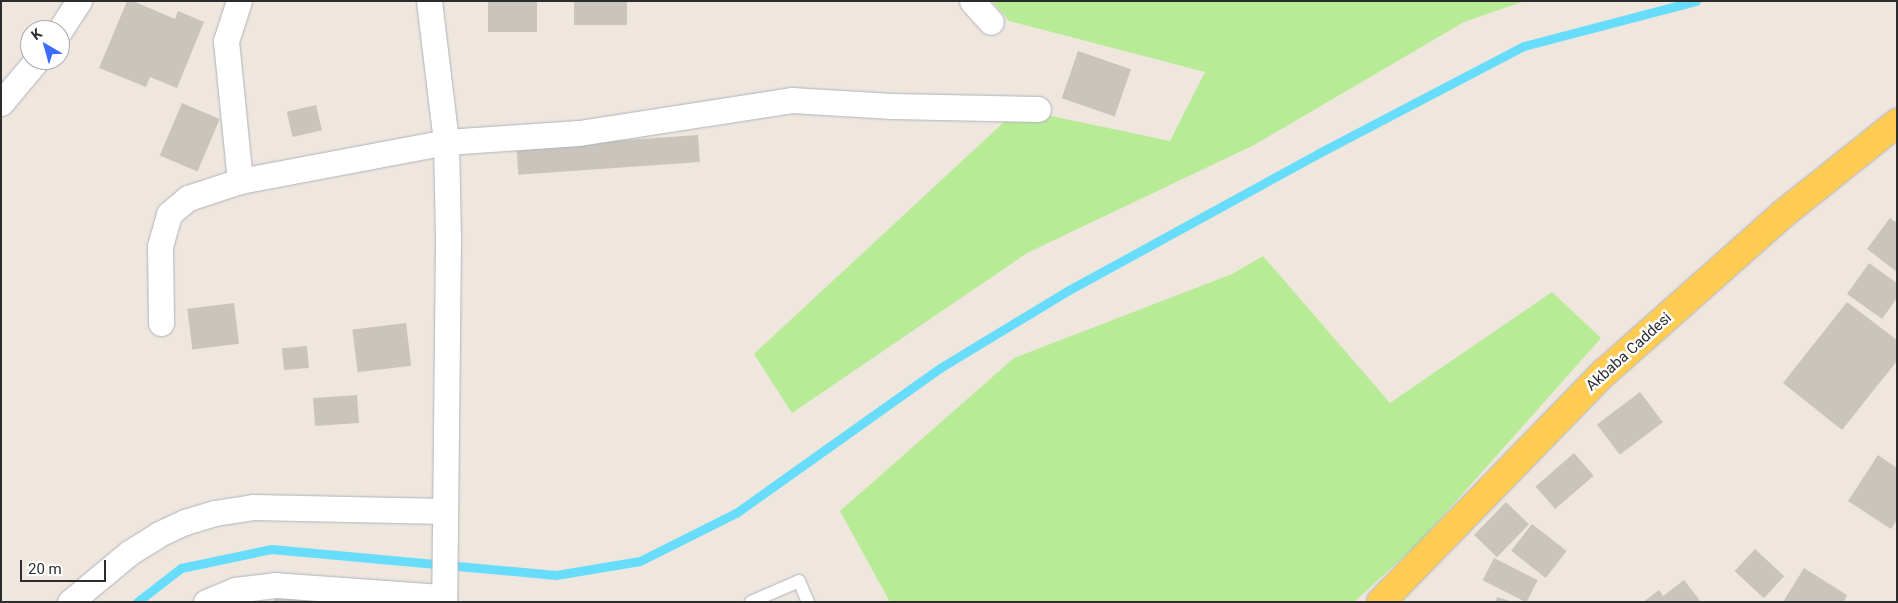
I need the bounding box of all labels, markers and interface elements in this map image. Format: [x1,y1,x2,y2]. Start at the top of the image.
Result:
north arrow [20,20,70,70]
text: K [28,25,45,43]
street label: Akbaba Caddesi [1583,309,1675,395]
scale bar [22,550,109,582]
text: 20 m [28,560,62,578]

